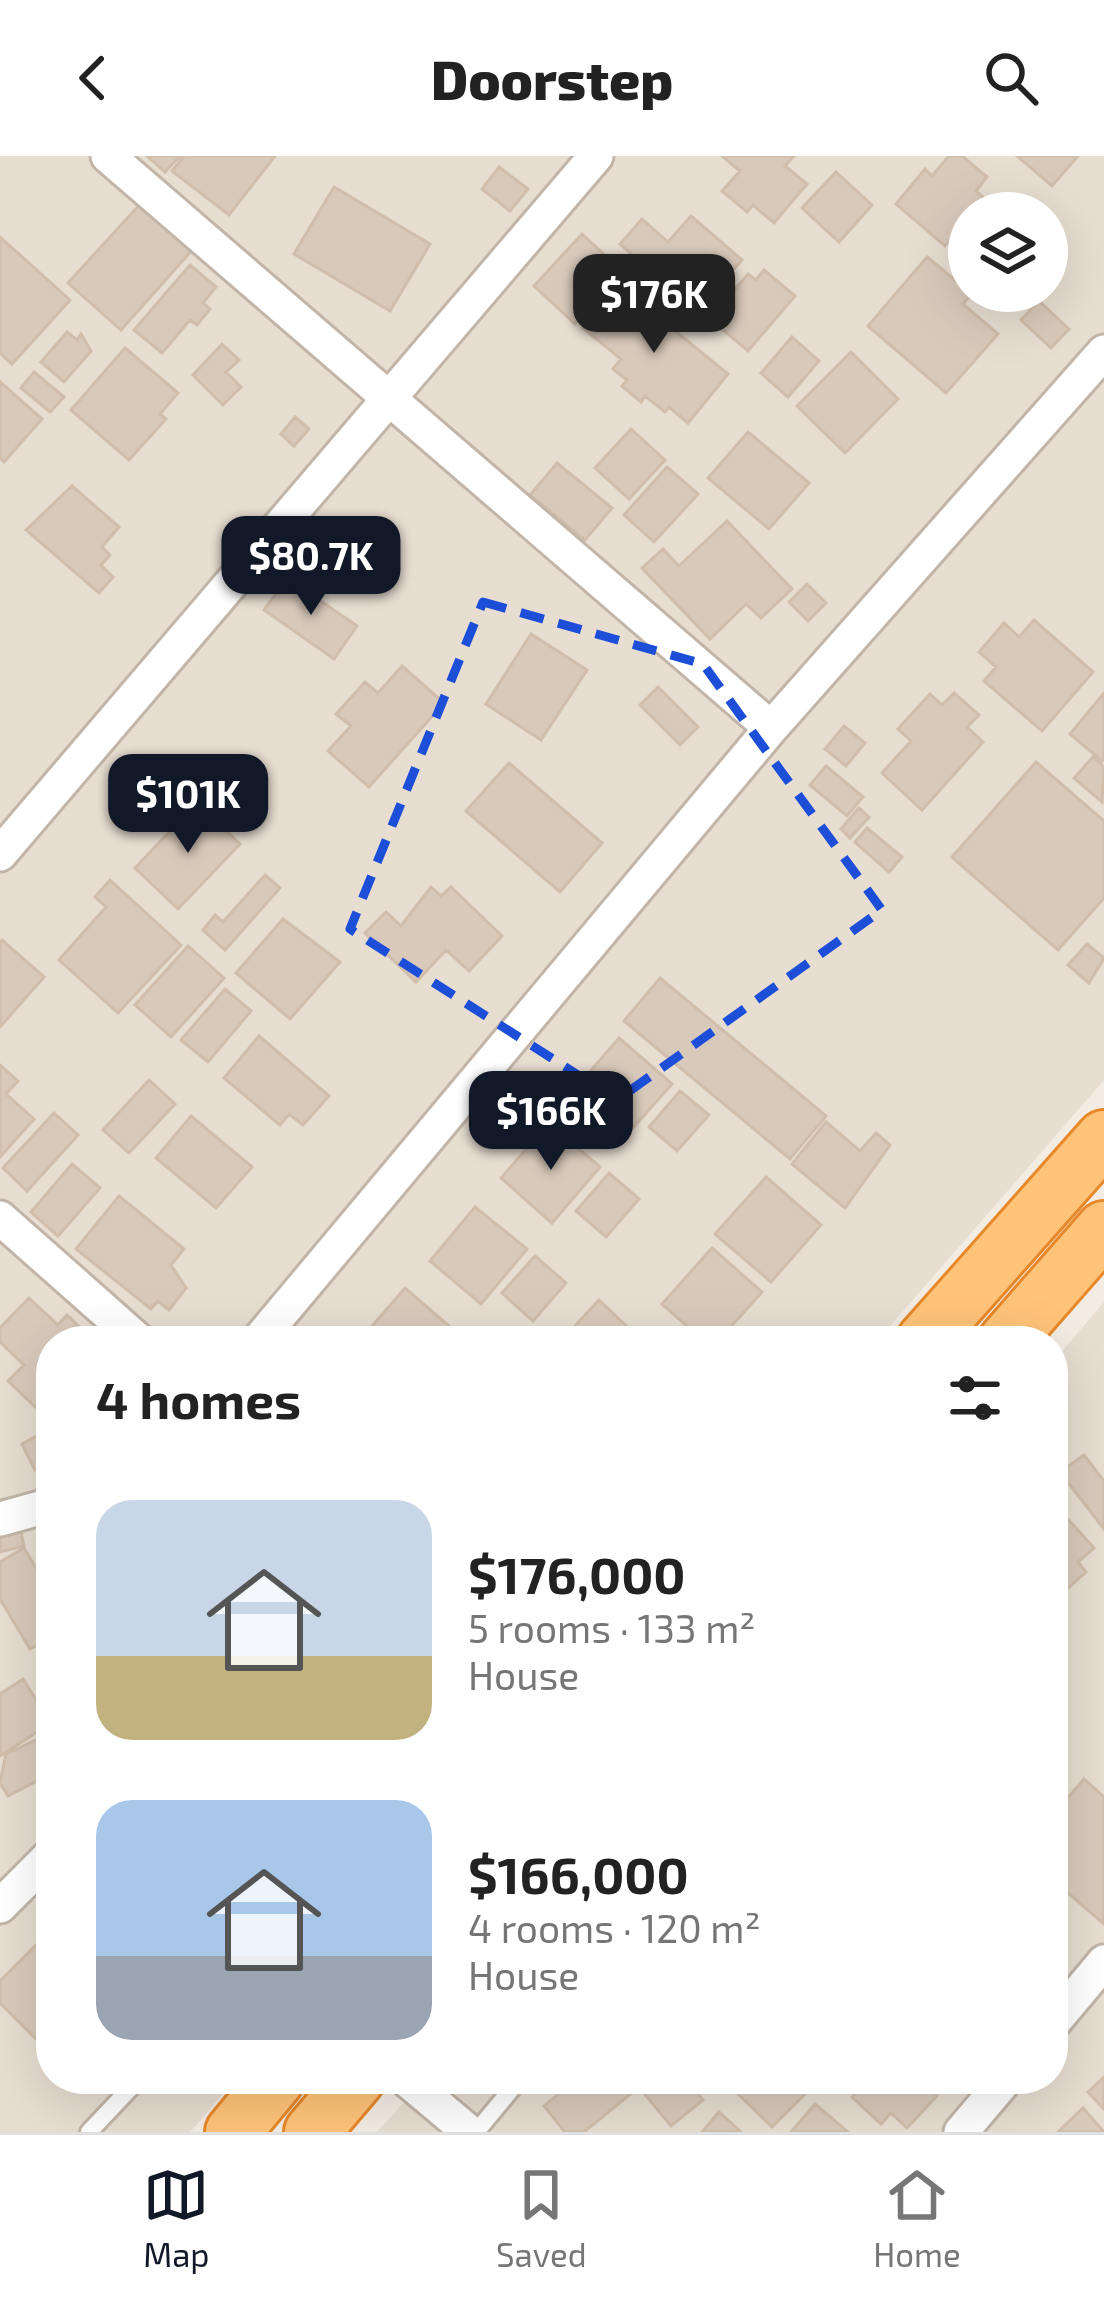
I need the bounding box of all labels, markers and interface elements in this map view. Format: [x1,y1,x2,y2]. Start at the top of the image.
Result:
icon: back [60,45,126,111]
icon: search [978,45,1044,111]
text: Doorstep [431,46,673,111]
map controls [948,192,1068,312]
button: layers [948,192,1068,312]
pin: $176K [570,254,738,356]
text: $176K [600,269,708,316]
pin: $80.7K [213,516,409,618]
text: $80.7K [248,531,374,578]
pin: $101K [104,754,272,856]
text: $101K [135,769,241,816]
pin: $166K [467,1071,635,1173]
text: $166K [496,1086,606,1133]
icon: filters [942,1365,1008,1431]
text: 4 homes [96,1368,301,1429]
text: $176,000 [468,1543,686,1604]
icon: home [192,1548,336,1692]
text: 5 rooms · 133 m² [468,1604,756,1651]
text: House [468,1651,579,1698]
text: $166,000 [468,1843,689,1904]
icon: home [192,1848,336,1992]
text: 4 rooms · 120 m² [468,1904,761,1951]
text: House [468,1951,579,1998]
tab: Map [143,2162,210,2274]
tab: Saved [496,2162,587,2274]
tab: Home [873,2162,961,2274]

